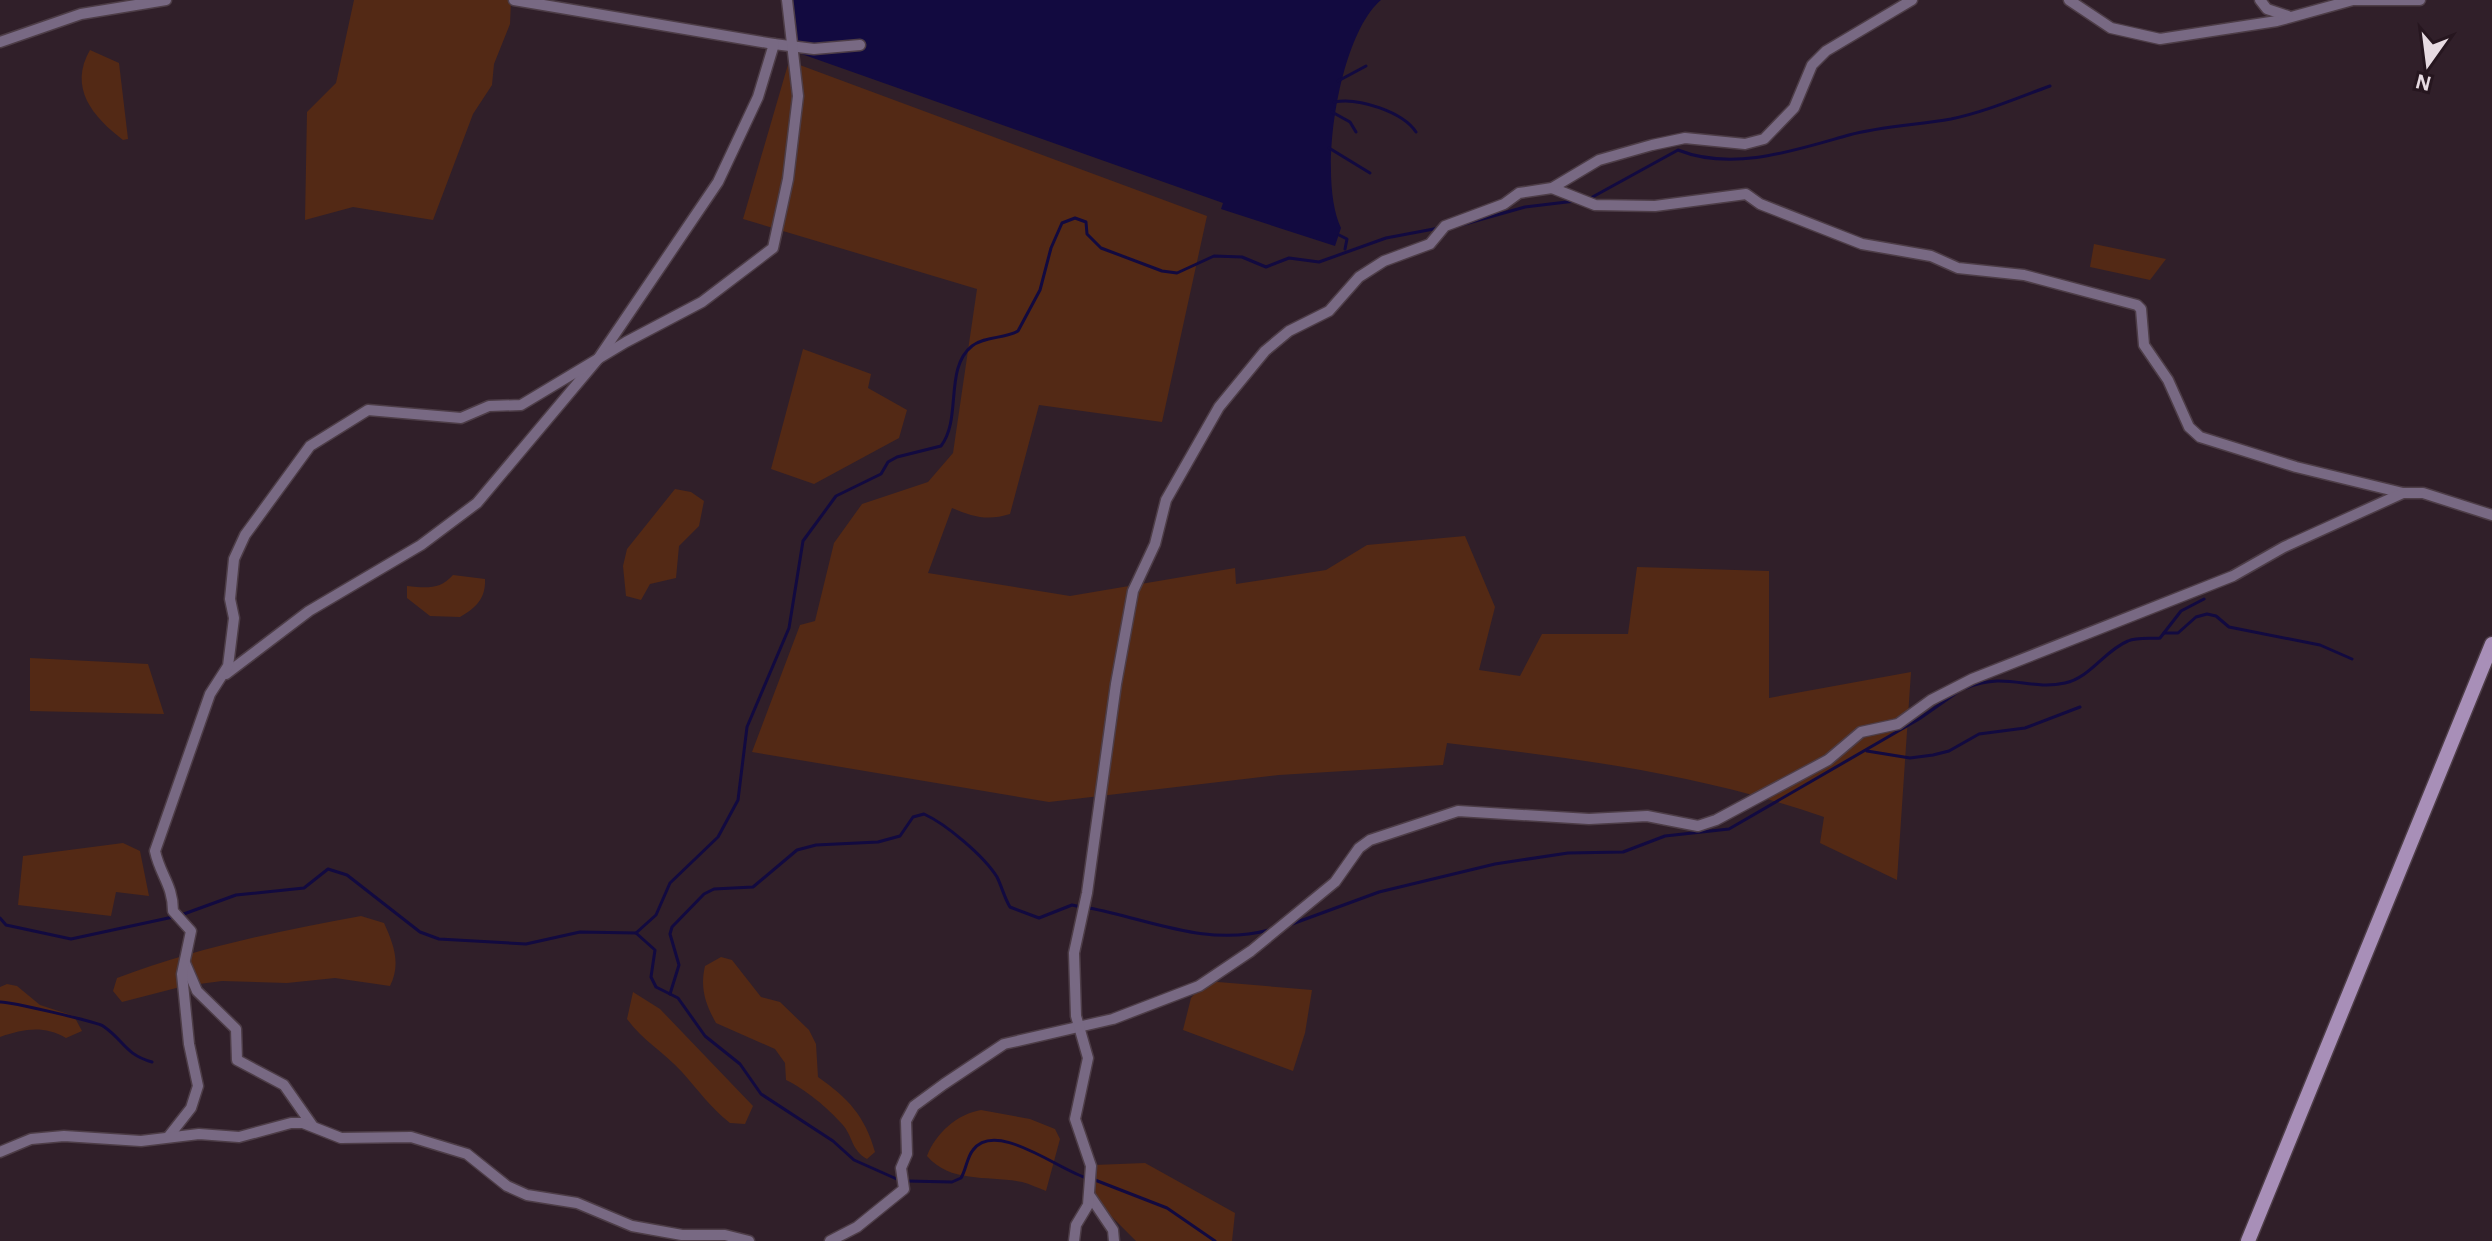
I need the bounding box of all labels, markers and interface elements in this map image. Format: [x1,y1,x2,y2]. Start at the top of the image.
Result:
north arrow [2388,24,2468,104]
text: N [2413,70,2433,95]

